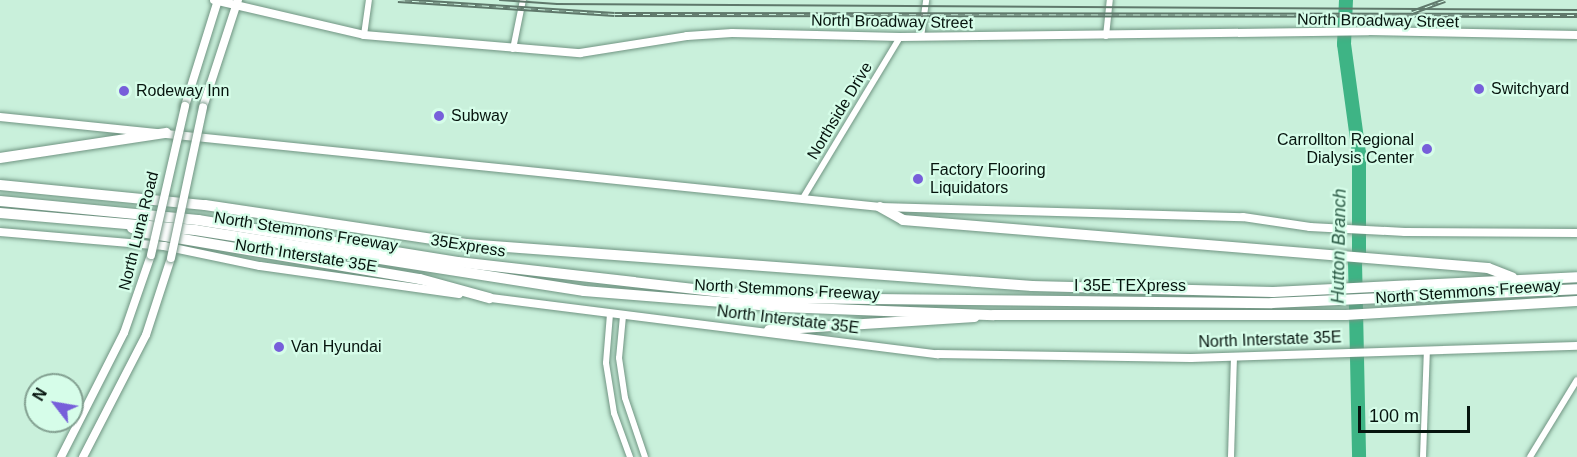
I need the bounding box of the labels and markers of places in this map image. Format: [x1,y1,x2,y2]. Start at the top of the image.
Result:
place label: Switchyard [1491,79,1569,99]
place label: Rodeway Inn [136,81,229,101]
marker: Switchyard [1472,82,1486,96]
marker: Rodeway Inn [117,84,131,98]
place label: Subway [451,106,508,126]
marker: Subway [432,109,446,123]
place label: Carrollton Regional Dialysis Center [1277,130,1414,168]
marker: Carrollton Regional Dialysis Center [1418,140,1436,158]
place label: Factory Flooring Liquidators [930,160,1046,198]
marker: Factory Flooring Liquidators [911,172,925,186]
place label: Van Hyundai [291,337,381,357]
marker: Van Hyundai [272,340,286,354]

